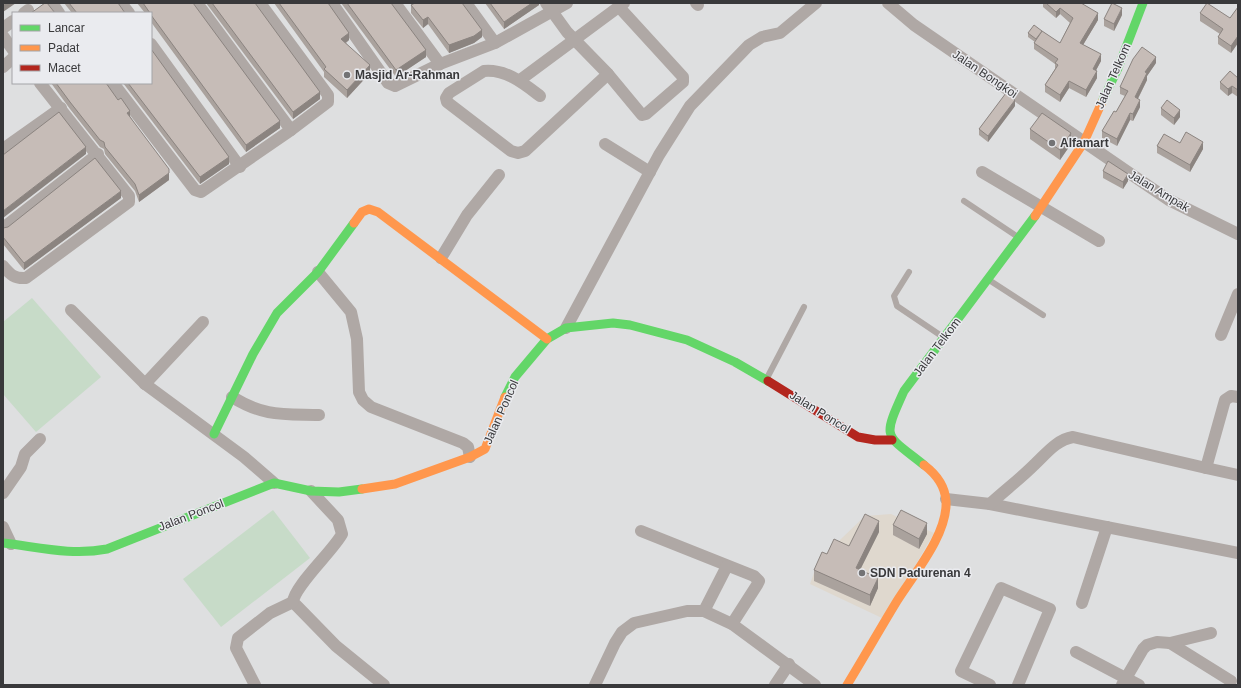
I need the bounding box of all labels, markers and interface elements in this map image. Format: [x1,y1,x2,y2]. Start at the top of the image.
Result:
legend [12,12,152,84]
text: Lancar [48,21,85,35]
text: Padat [48,41,80,55]
street label: Jalan Telkom [1092,41,1134,111]
street label: Jalan Bongkoi [950,47,1020,101]
text: Macet [48,61,81,75]
place label: Masjid Ar-Rahman [355,68,460,82]
marker: Masjid Ar-Rahman [342,70,352,80]
place label: Alfamart [1060,136,1109,150]
marker: Alfamart [1047,138,1057,148]
street label: Jalan Ampak [1126,167,1193,215]
street label: Jalan Telkom [910,315,964,379]
street label: Jalan Poncol [481,378,521,446]
street label: Jalan Poncol [787,388,853,436]
street label: Jalan Poncol [156,496,226,534]
place label: SDN Padurenan 4 [870,566,971,580]
marker: SDN Padurenan 4 [857,568,867,578]

